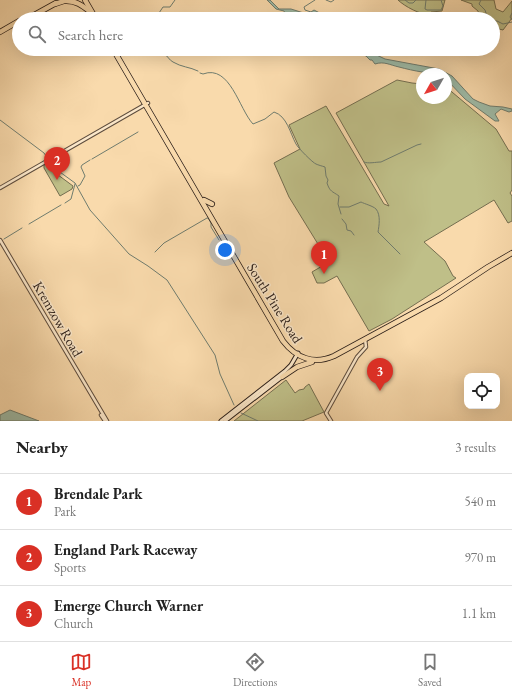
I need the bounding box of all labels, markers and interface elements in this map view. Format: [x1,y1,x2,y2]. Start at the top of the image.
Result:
search box [12,12,500,56]
icon: search [26,23,48,45]
text: Search here [58,25,123,44]
north arrow [416,68,452,104]
pin: 2 [44,147,70,180]
your location [215,240,235,260]
pin: 1 [311,241,337,274]
street label: South Pine Road [243,259,307,347]
street label: Kremzow Road [29,278,87,361]
pin: 3 [367,358,393,391]
map controls [464,373,500,409]
button: locate [464,373,500,409]
text: Nearby [16,436,68,458]
text: 3 results [455,439,496,456]
text: Brendale Park [54,484,143,503]
text: 1 [26,493,32,510]
text: 540 m [465,493,496,510]
text: Park [54,503,76,520]
text: England Park Raceway [54,540,198,559]
text: 2 [26,549,32,566]
text: 970 m [465,549,496,566]
text: Sports [54,559,86,576]
text: Emerge Church Warner [54,596,203,615]
text: 3 [26,605,32,622]
text: 1.1 km [462,605,496,622]
text: Church [54,615,93,632]
tab: Map [70,651,92,689]
tab: Directions [233,651,277,689]
tab: Saved [418,651,442,689]

